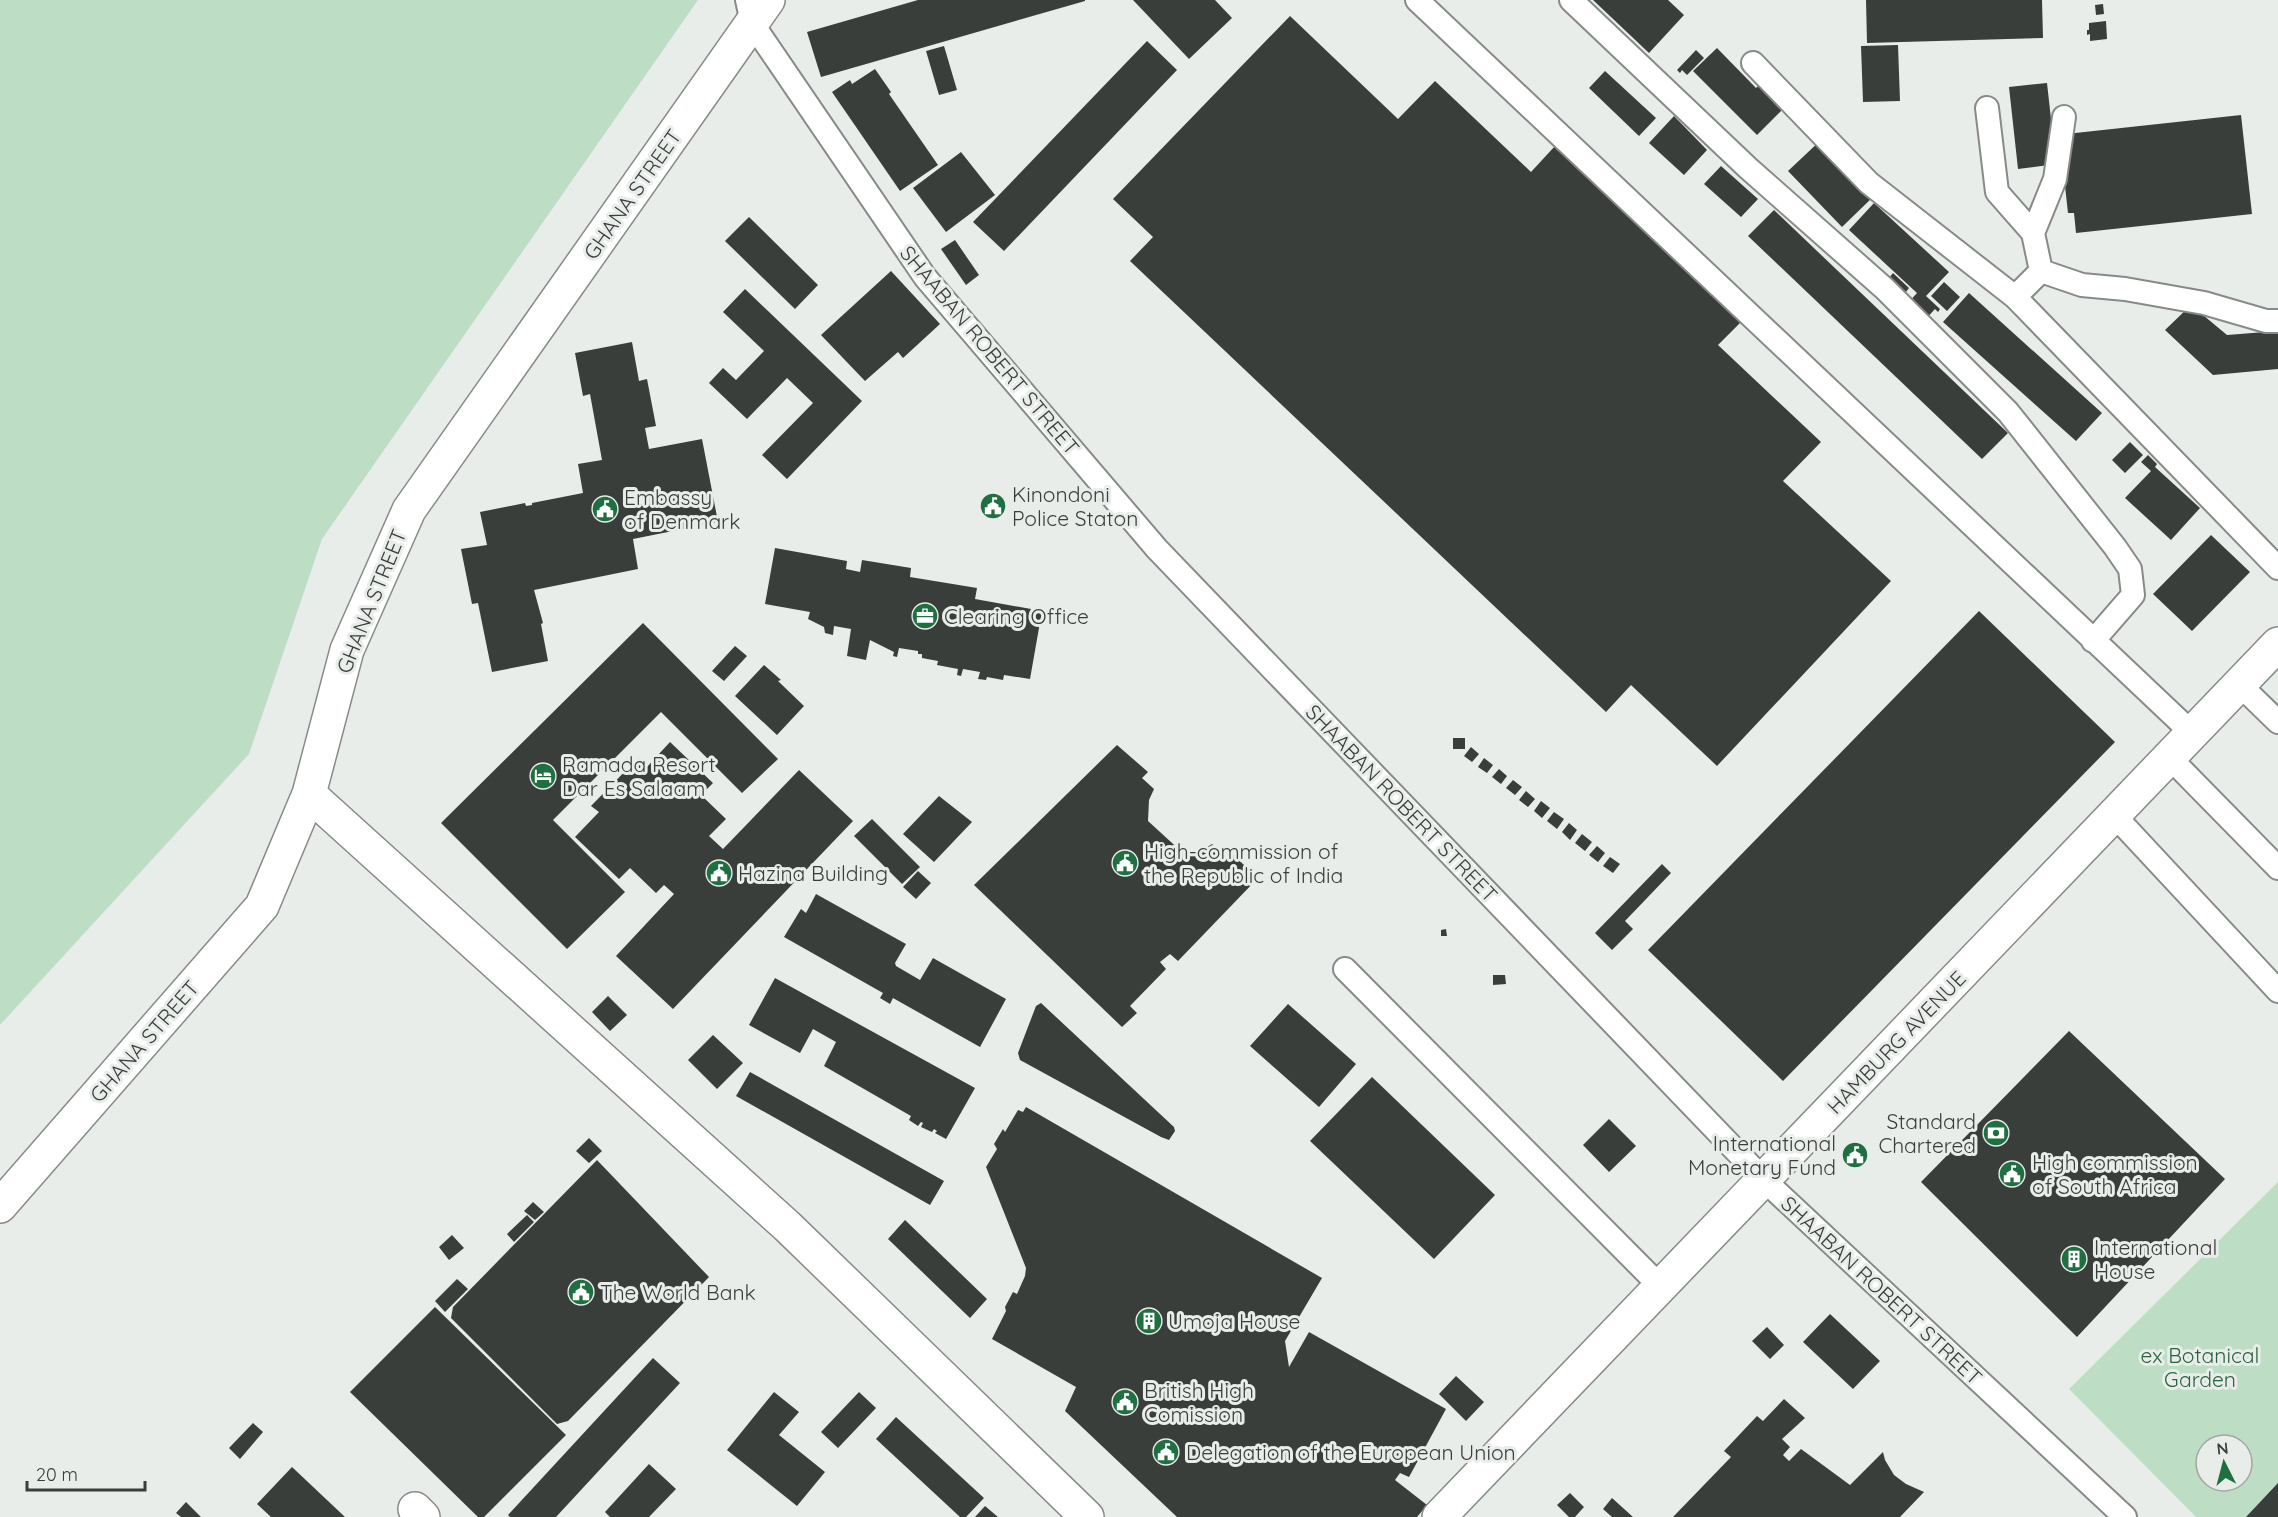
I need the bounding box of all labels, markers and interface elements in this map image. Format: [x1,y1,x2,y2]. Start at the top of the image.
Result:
street label: GHANA STREET [577,124,687,264]
street label: SHAABAN ROBERT STREET [895,240,1085,460]
place label: Kinondoni Police Staton [1012,481,1138,531]
place label: Embassy of Denmark [624,484,740,534]
public building icon: Kinondoni Police Staton [978,491,1008,521]
public building icon: Embassy of Denmark [590,494,620,524]
street label: GHANA STREET [330,525,412,677]
office icon: Clearing Office [910,601,940,631]
place label: Clearing Office [944,603,1089,629]
street label: SHAABAN ROBERT STREET [1301,699,1503,907]
place label: Ramada Resort Dar Es Salaam [562,751,716,801]
hotel icon: Ramada Resort Dar Es Salaam [528,761,558,791]
place label: High-commission of the Republic of India [1144,838,1343,888]
public building icon: High-commission of the Republic of India [1110,848,1140,878]
public building icon: Hazina Building [704,858,734,888]
place label: Hazina Building [738,860,888,886]
street label: HAMBURG AVENUE [1821,965,1971,1119]
street label: GHANA STREET [84,975,204,1107]
place label: Standard Chartered [1878,1108,1976,1158]
bank icon: Standard Chartered [1981,1118,2011,1148]
place label: International Monetary Fund [1688,1130,1836,1180]
public building icon: International Monetary Fund [1840,1140,1870,1170]
place label: High commission of South Africa [2032,1149,2198,1199]
public building icon: High commission of South Africa [1997,1159,2027,1189]
street label: SHAABAN ROBERT STREET [1776,1190,1988,1390]
place label: International House [2094,1234,2217,1284]
building icon: International House [2059,1244,2089,1274]
public building icon: The World Bank [566,1277,596,1307]
place label: The World Bank [600,1279,756,1305]
building icon: Umoja House [1134,1306,1164,1336]
place label: Umoja House [1168,1308,1300,1334]
park label: ex Botanical Garden [2141,1342,2259,1392]
place label: British High Comission [1144,1377,1254,1427]
public building icon: British High Comission [1110,1387,1140,1417]
north arrow [2194,1433,2254,1493]
public building icon: Delegation of the European Union [1151,1437,1181,1467]
text: N [2216,1438,2229,1459]
place label: Delegation of the European Union [1186,1439,1516,1465]
scale bar [27,1454,146,1492]
text: 20 m [36,1463,78,1486]

